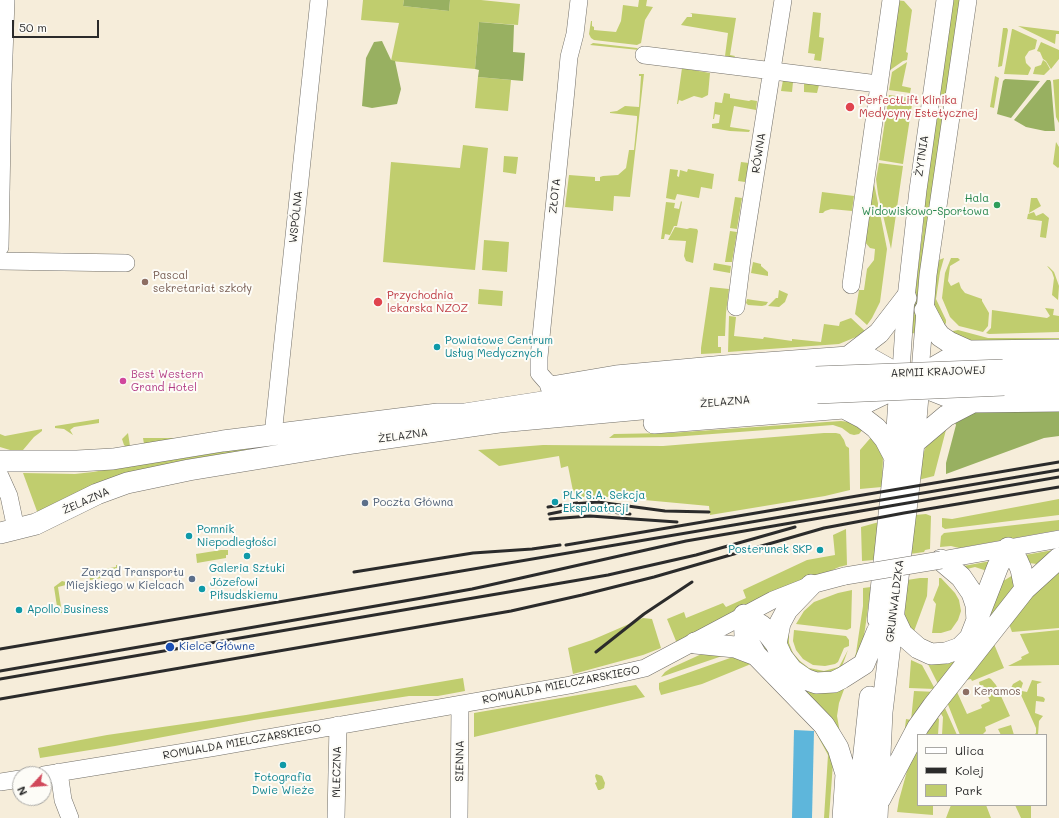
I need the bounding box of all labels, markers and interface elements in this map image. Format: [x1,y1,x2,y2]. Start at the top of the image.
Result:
scale bar [14,12,101,38]
text: 50 m [19,19,47,35]
place label: PerfectLift Klinika Medycyny Estetycznej [859,94,978,120]
marker: PerfectLift Klinika Medycyny Estetycznej [844,101,856,113]
street label: RÓWNA [749,132,769,174]
street label: ŻYTNIA [913,135,931,177]
street label: ZŁOTA [547,178,563,214]
street label: WSPÓLNA [287,190,305,244]
place label: Hala Widowiskowo-Sportowa [861,192,989,218]
marker: Hala Widowiskowo-Sportowa [992,200,1002,210]
place label: Pascal sekretariat szkoły [153,269,252,295]
marker: Pascal sekretariat szkoły [140,277,150,287]
place label: Przychodnia lekarska NZOZ [387,289,468,315]
marker: Przychodnia lekarska NZOZ [372,296,384,308]
place label: Powiatowe Centrum Usług Medycznych [445,334,553,360]
marker: Powiatowe Centrum Usług Medycznych [432,342,442,352]
street label: ARMII KRAJOWEJ [890,364,986,380]
place label: Best Western Grand Hotel [131,368,203,394]
marker: Best Western Grand Hotel [118,376,128,386]
street label: ŻELAZNA [699,393,751,411]
street label: ŻELAZNA [377,426,429,446]
street label: ŻELAZNA [60,485,112,517]
place label: PLK S.A. Sekcja Eksploatacji [563,489,645,515]
place label: Poczta Główna [373,496,454,510]
marker: PLK S.A. Sekcja Eksploatacji [550,497,560,507]
marker: Poczta Główna [360,498,370,508]
place label: Pomnik Niepodległości [197,523,277,549]
marker: Pomnik Niepodległości [184,531,194,541]
place label: Posterunek SKP [728,543,812,557]
marker: Posterunek SKP [815,545,825,555]
marker: Galeria Sztuki [242,551,252,561]
street label: GRUNWALDZKA [883,559,907,643]
place label: Galeria Sztuki [209,562,285,576]
place label: Zarząd Transportu Miejskiego w Kielcach [66,566,184,592]
marker: Zarząd Transportu Miejskiego w Kielcach [187,574,197,584]
place label: Józefowi Piłsudskiemu [210,576,278,602]
marker: Józefowi Piłsudskiemu [197,584,207,594]
place label: Apollo Business [27,603,109,617]
marker: Apollo Business [14,605,24,615]
place label: Kielce Główne [179,640,255,654]
marker: Kielce Główne [164,641,176,653]
street label: ROMUALDA MIELCZARSKIEGO [481,663,641,707]
place label: Keramos [974,685,1020,699]
marker: Keramos [961,687,971,697]
street label: ROMUALDA MIELCZARSKIEGO [162,722,322,762]
legend [917,734,1047,806]
street label: SIENNA [453,740,467,782]
text: Ulica [955,742,984,758]
street label: MLECZNA [330,746,344,798]
marker: Fotografia Dwie Wieże [278,760,288,770]
text: Kolej [955,762,984,778]
north arrow [12,766,52,806]
place label: Fotografia Dwie Wieże [252,771,314,797]
text: Park [955,782,982,798]
text: N [13,784,30,798]

